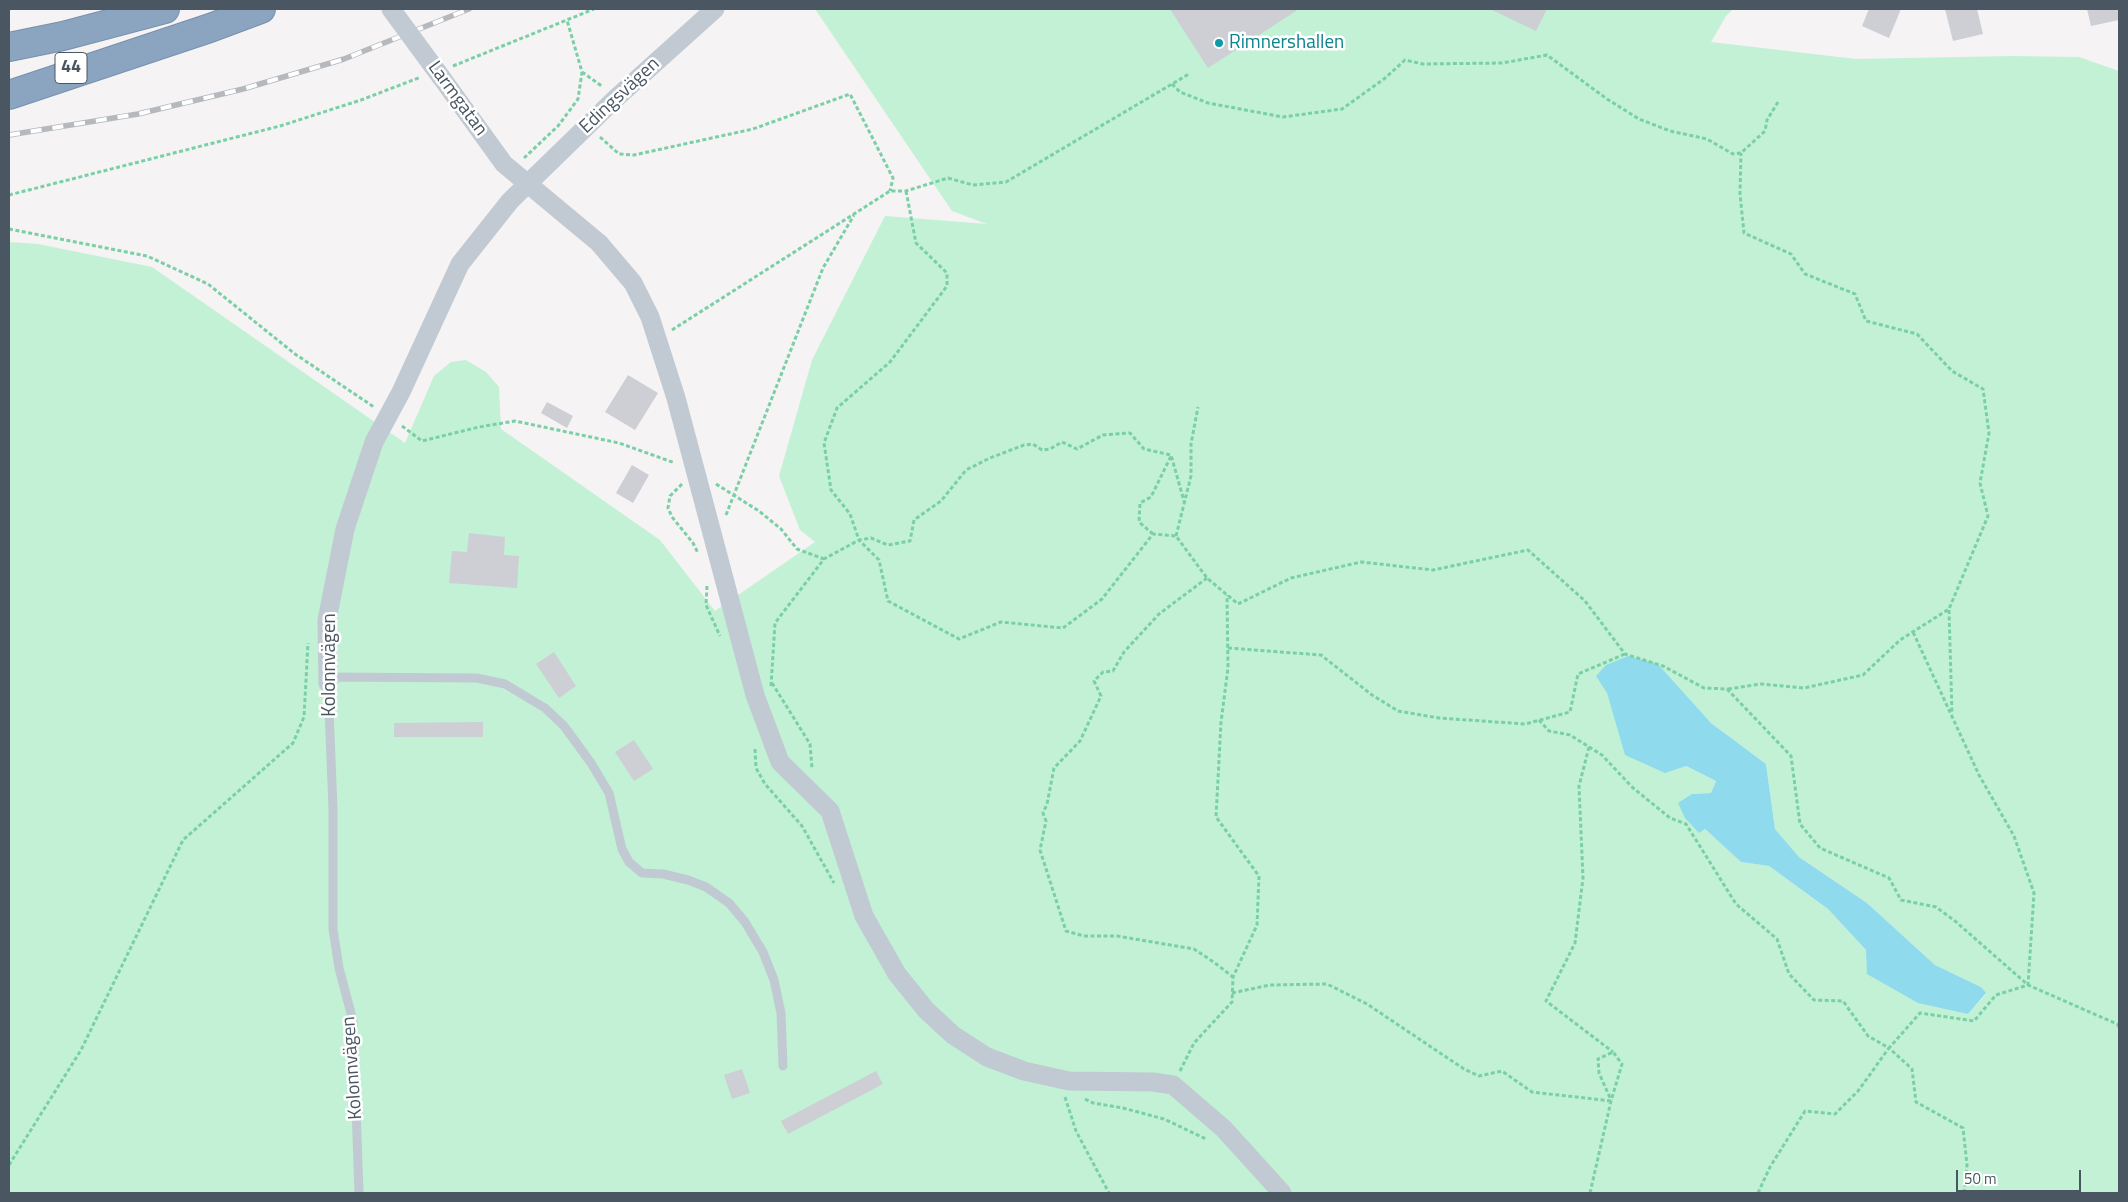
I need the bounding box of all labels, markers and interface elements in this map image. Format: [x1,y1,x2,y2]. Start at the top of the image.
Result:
place label: Rimnershallen [1229,32,1344,54]
marker: Rimnershallen [1213,37,1225,49]
road number: 44 [55,52,87,84]
street label: Edingsvägen [575,53,665,139]
street label: Larmgatan [422,57,492,141]
street label: Kolonnvägen [319,613,341,717]
street label: Kolonnvägen [338,1016,368,1120]
scale bar [1958,1160,2083,1192]
text: 50 m [1964,1167,1997,1190]

